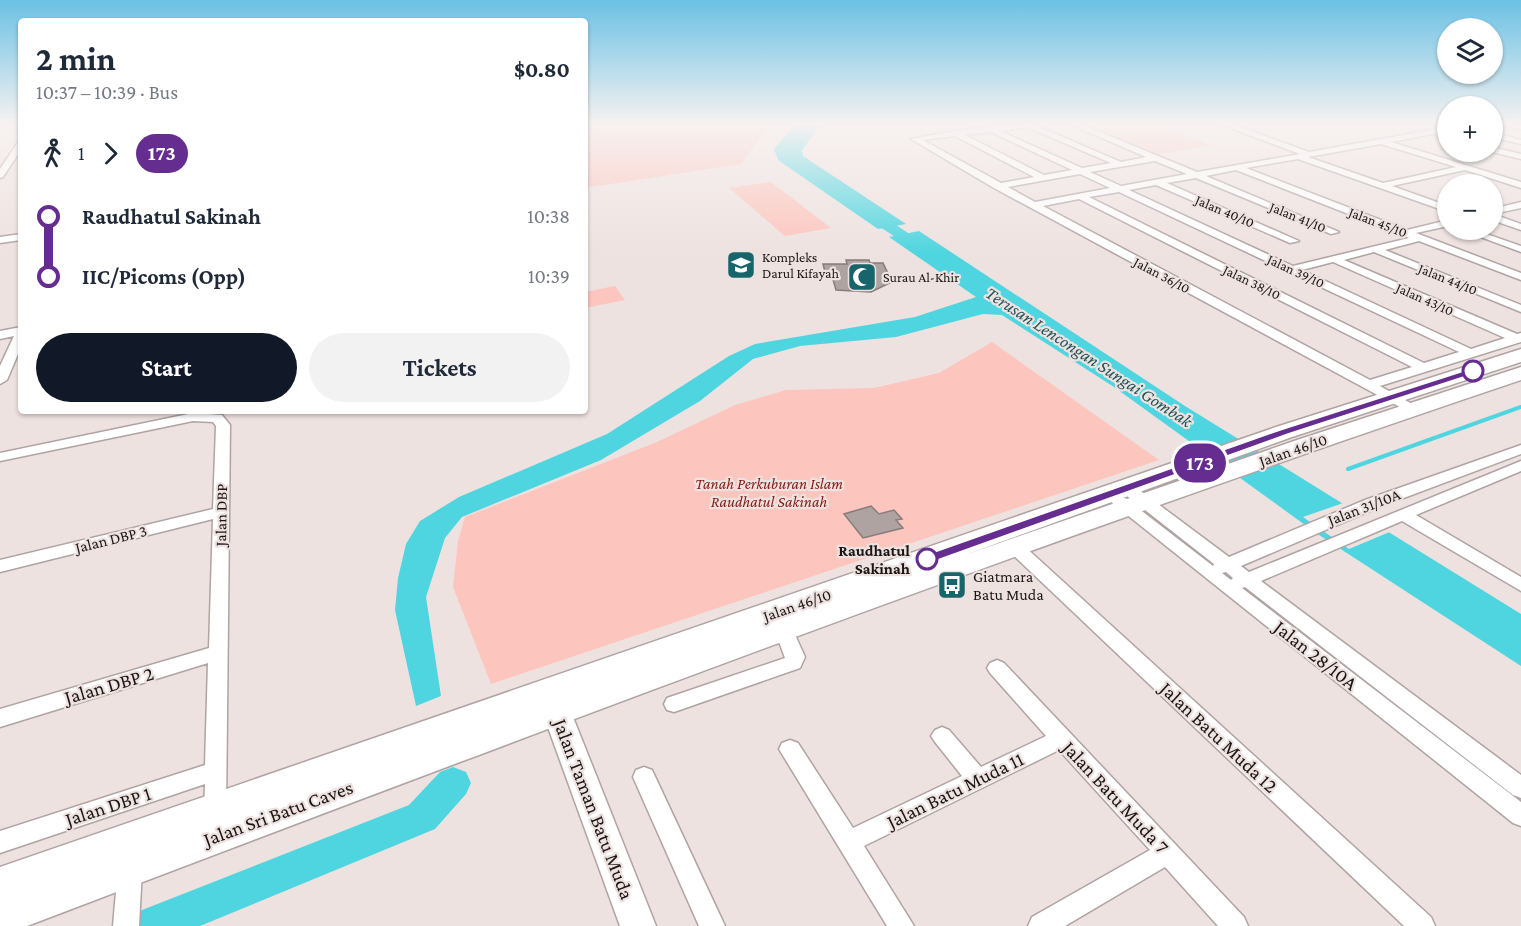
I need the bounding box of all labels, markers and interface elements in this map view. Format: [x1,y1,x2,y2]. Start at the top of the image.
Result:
map controls [1437,18,1503,240]
button: layers [1437,18,1503,84]
text: 2 min [36,40,116,77]
text: $0.80 [514,57,570,82]
text: 10:37 – 10:39 · Bus [36,81,178,103]
button: + [1437,96,1503,162]
icon: walk [36,137,69,170]
icon: forward [94,137,127,170]
text: 173 [148,141,176,165]
text: 1 [78,142,85,164]
button: − [1437,174,1503,240]
street label: Jalan 40/10 [1191,191,1257,231]
street label: Jalan 41/10 [1266,198,1329,236]
street label: Jalan 45/10 [1345,203,1410,240]
text: Raudhatul Sakinah [82,204,261,229]
text: 10:38 [527,205,570,227]
school or university icon: Kompleks Darul Kifayah [725,249,757,281]
place label: Kompleks Darul Kifayah [762,249,840,281]
street label: Jalan 39/10 [1263,250,1327,291]
street label: Jalan 36/10 [1129,253,1193,297]
street label: Jalan 44/10 [1414,259,1480,298]
street label: Jalan 38/10 [1219,260,1283,303]
mosque icon: Surau Al-Khir [846,261,878,293]
text: IIC/Picoms (Opp) [82,264,246,289]
text: 10:39 [528,265,570,287]
place label: Surau Al-Khir [883,269,959,285]
street label: Jalan 43/10 [1392,278,1456,319]
water label: Terusan Lencongan Sungai Gombak [982,283,1197,432]
button: Start [36,333,297,402]
button: Tickets [309,333,570,402]
unlabelled marker [1462,360,1484,382]
street label: Jalan 46/10 [1255,430,1330,471]
line badge: 173 [1166,444,1234,482]
text: 173 [1186,451,1214,475]
park label: Tanah Perkuburan Islam Raudhatul Sakinah [695,475,843,510]
street label: Jalan DBP [212,483,231,549]
street label: Jalan 31/10A [1323,485,1404,530]
street label: Jalan DBP 3 [71,522,149,558]
place label: Raudhatul Sakinah [838,542,910,577]
marker: Raudhatul Sakinah [916,548,938,570]
place label: Giatmara Batu Muda [973,568,1044,603]
bus stop icon: Giatmara Batu Muda [936,569,968,601]
street label: Jalan 46/10 [759,585,834,626]
street label: Jalan 28/10A [1268,614,1362,695]
street label: Jalan DBP 2 [60,662,156,710]
street label: Jalan Batu Muda 12 [1154,676,1282,798]
street label: Jalan Taman Batu Muda [548,714,639,903]
street label: Jalan Batu Muda 7 [1056,735,1174,858]
street label: Jalan Batu Muda 11 [881,747,1027,834]
street label: Jalan Sri Batu Caves [198,776,356,852]
street label: Jalan DBP 1 [60,782,154,832]

